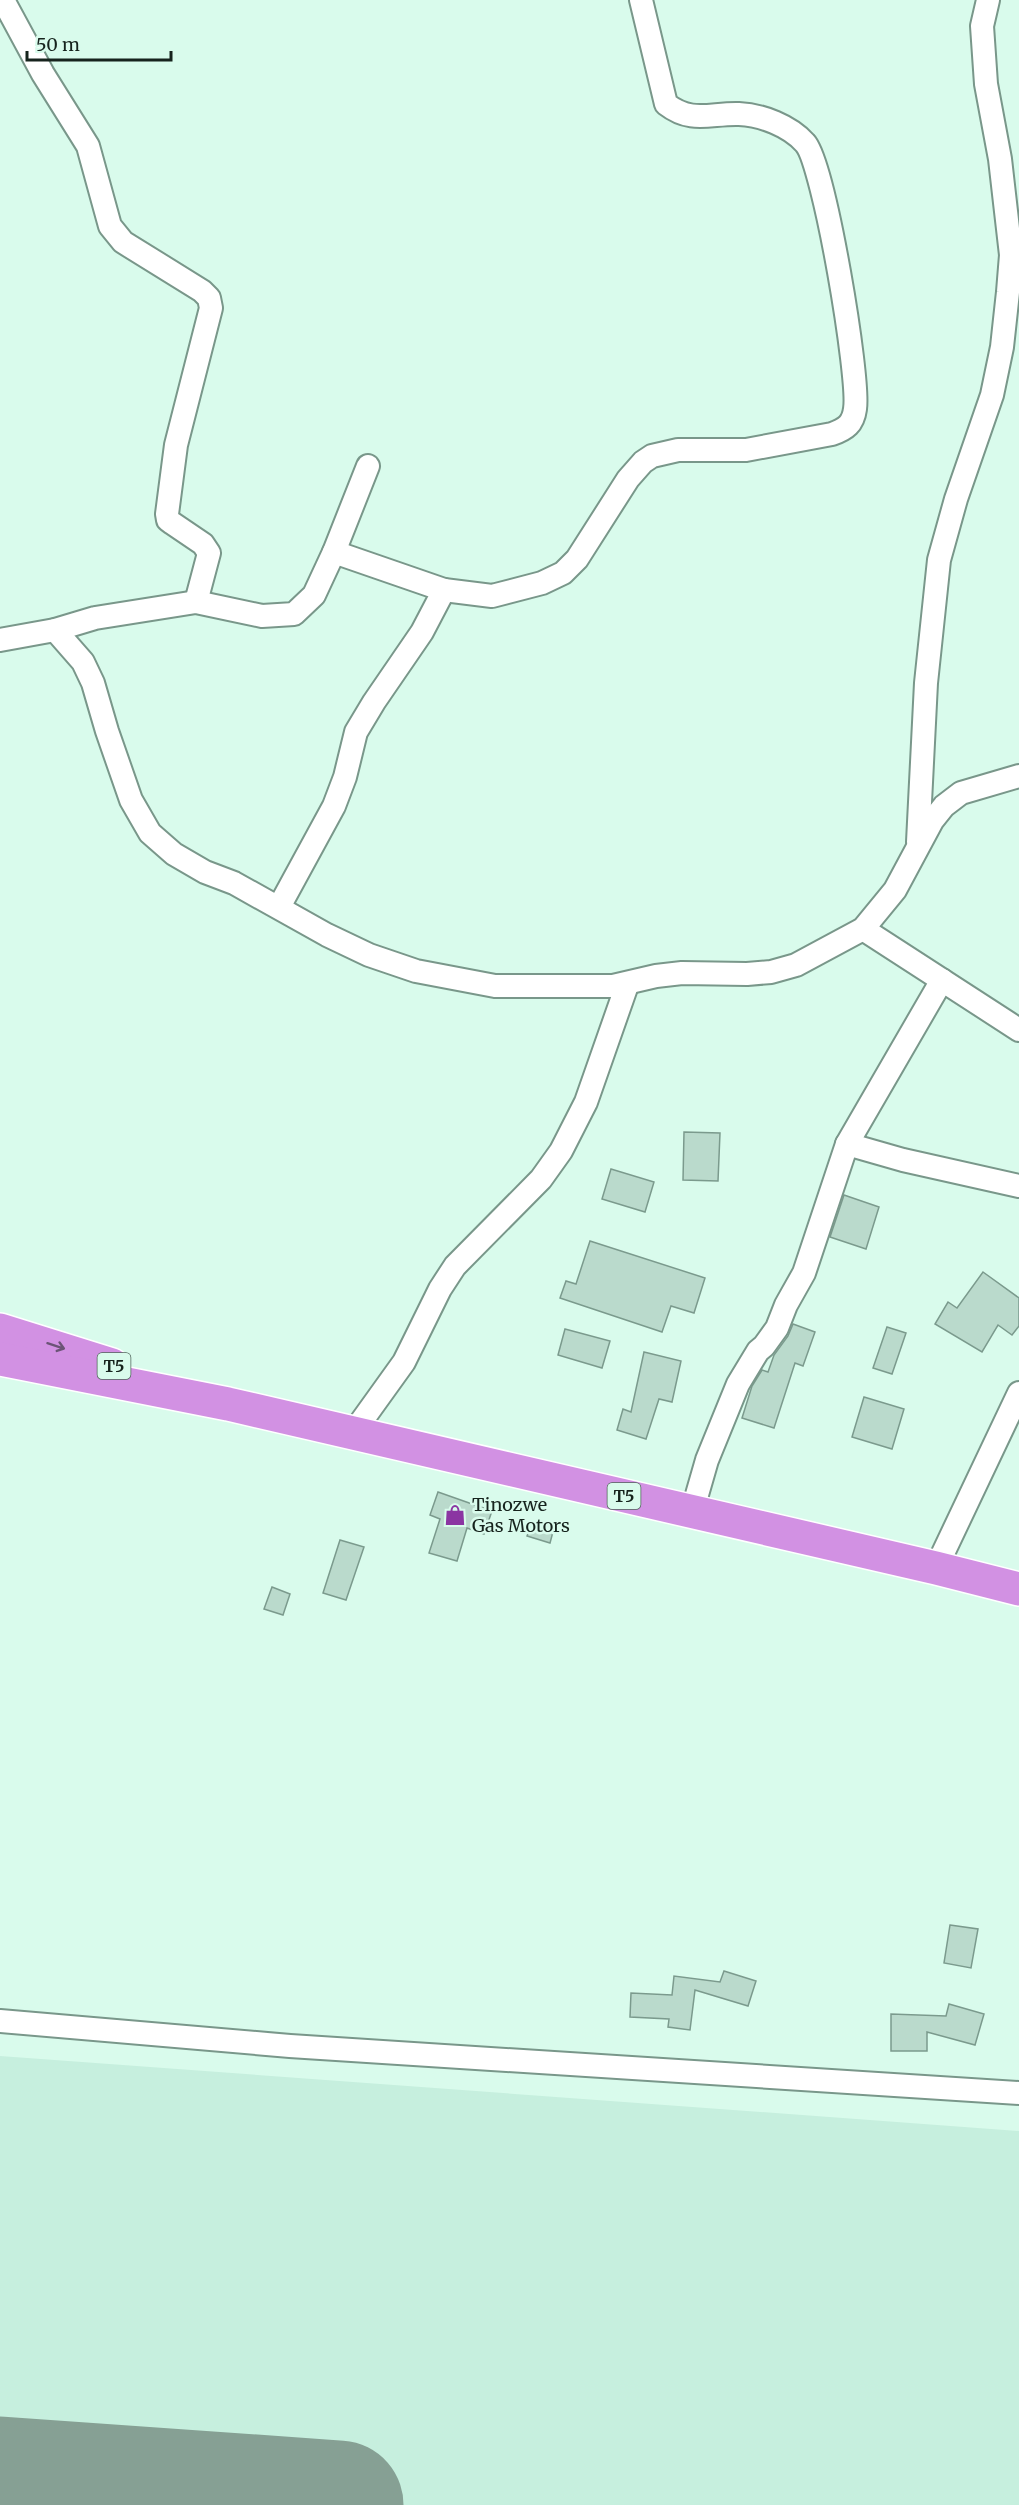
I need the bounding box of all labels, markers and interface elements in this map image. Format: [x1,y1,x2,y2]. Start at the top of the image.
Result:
scale bar [27,24,171,62]
text: 50 m [36,33,80,56]
one-way arrow [46,1341,65,1352]
road number: T5 [98,1353,130,1379]
road number: T5 [608,1483,640,1509]
place label: Tinozwe Gas Motors [472,1493,570,1537]
shop icon: Tinozwe Gas Motors [443,1503,467,1527]

